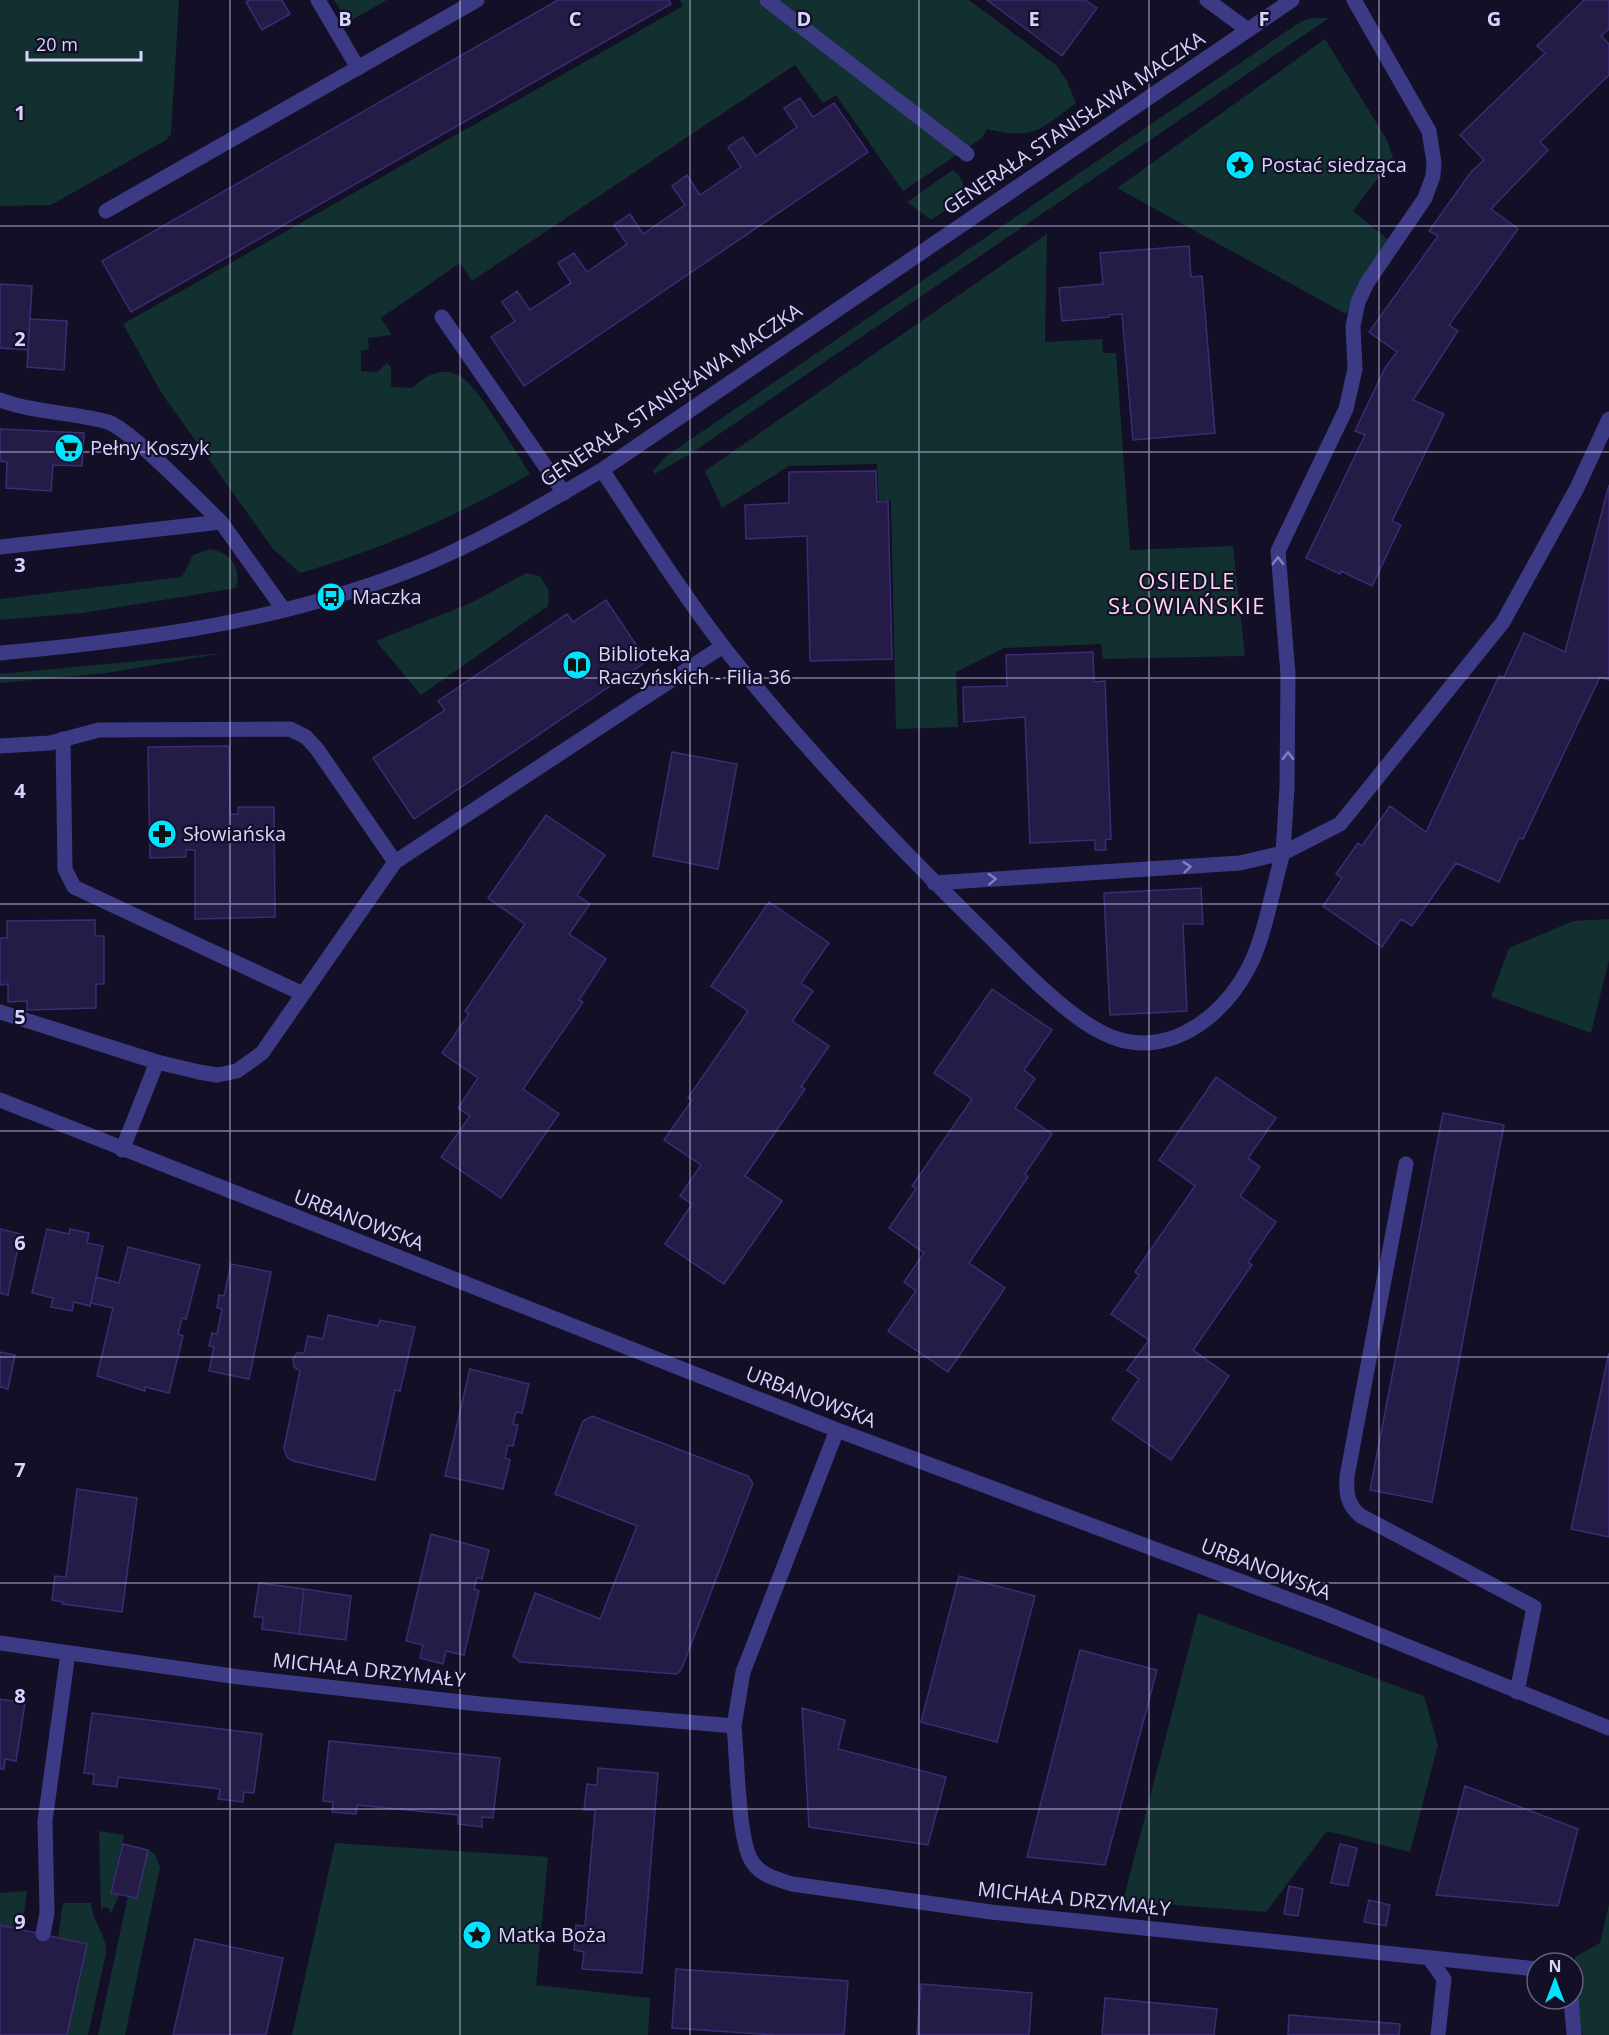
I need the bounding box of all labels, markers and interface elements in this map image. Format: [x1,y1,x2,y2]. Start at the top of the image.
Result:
text: B [338,5,352,32]
text: C [569,5,582,32]
text: D [797,5,811,32]
text: E [1028,5,1040,32]
text: F [1259,5,1269,32]
text: G [1487,5,1501,32]
scale bar [27,24,141,62]
street label: GENERAŁA STANISŁAWA MACZKA [938,24,1210,221]
text: 20 m [36,32,78,56]
text: 1 [14,99,26,126]
place icon: Postać siedząca [1224,149,1256,181]
place label: Postać siedząca [1261,151,1407,178]
street label: GENERAŁA STANISŁAWA MACZKA [535,296,807,493]
text: 2 [14,325,26,352]
supermarket icon: Pełny Koszyk [53,432,85,464]
place label: Pełny Koszyk [90,434,210,461]
text: 3 [14,551,26,578]
one-way arrow [1272,557,1285,566]
district label: OSIEDLE SŁOWIAŃSKIE [1108,565,1266,620]
bus stop icon: Maczka [315,581,347,613]
place label: Maczka [352,583,422,610]
place label: Biblioteka Raczyńskich - Filia 36 [598,640,791,690]
library icon: Biblioteka Raczyńskich - Filia 36 [561,649,593,681]
one-way arrow [1282,751,1294,760]
text: 4 [14,777,26,804]
pharmacy icon: Słowiańska [146,818,178,850]
place label: Słowiańska [183,820,286,847]
one-way arrow [1183,861,1192,874]
one-way arrow [988,873,997,886]
text: 5 [14,1003,26,1030]
street label: URBANOWSKA [290,1182,428,1257]
text: 6 [14,1229,26,1256]
street label: URBANOWSKA [742,1359,880,1434]
text: 7 [14,1456,26,1483]
street label: URBANOWSKA [1197,1531,1335,1606]
street label: MICHAŁA DRZYMAŁY [271,1646,468,1693]
text: 8 [14,1682,26,1709]
street label: MICHAŁA DRZYMAŁY [976,1875,1173,1922]
text: 9 [14,1908,26,1935]
place icon: Matka Boża [461,1919,493,1951]
place label: Matka Boża [498,1921,607,1948]
north arrow [1525,1951,1585,2011]
text: N [1548,1955,1562,1977]

